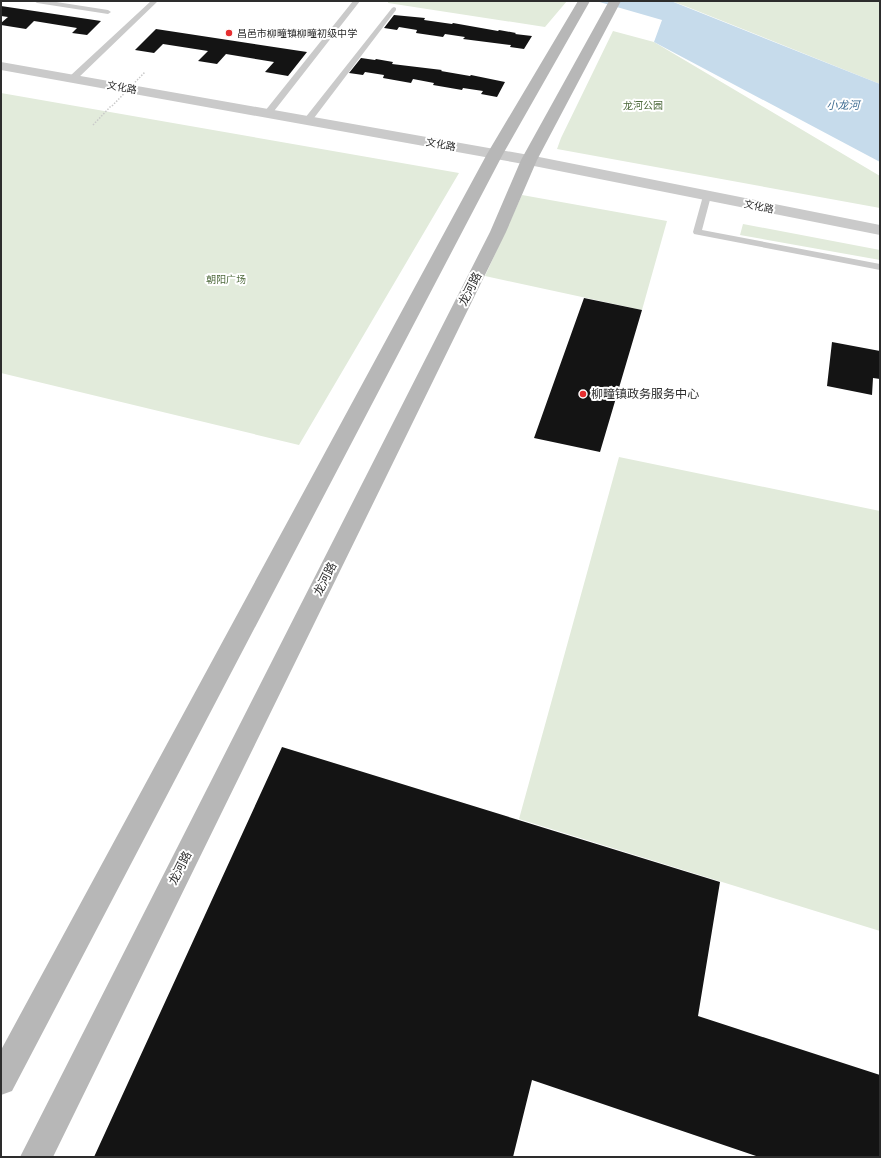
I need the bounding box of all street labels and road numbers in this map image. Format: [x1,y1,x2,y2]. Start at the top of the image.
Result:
street label: 文化路 [106,78,138,97]
street label: 文化路 [425,135,457,154]
street label: 文化路 [743,197,775,217]
street label: 龙河路 [455,269,485,309]
street label: 龙河路 [310,559,340,599]
street label: 龙河路 [165,848,195,888]

